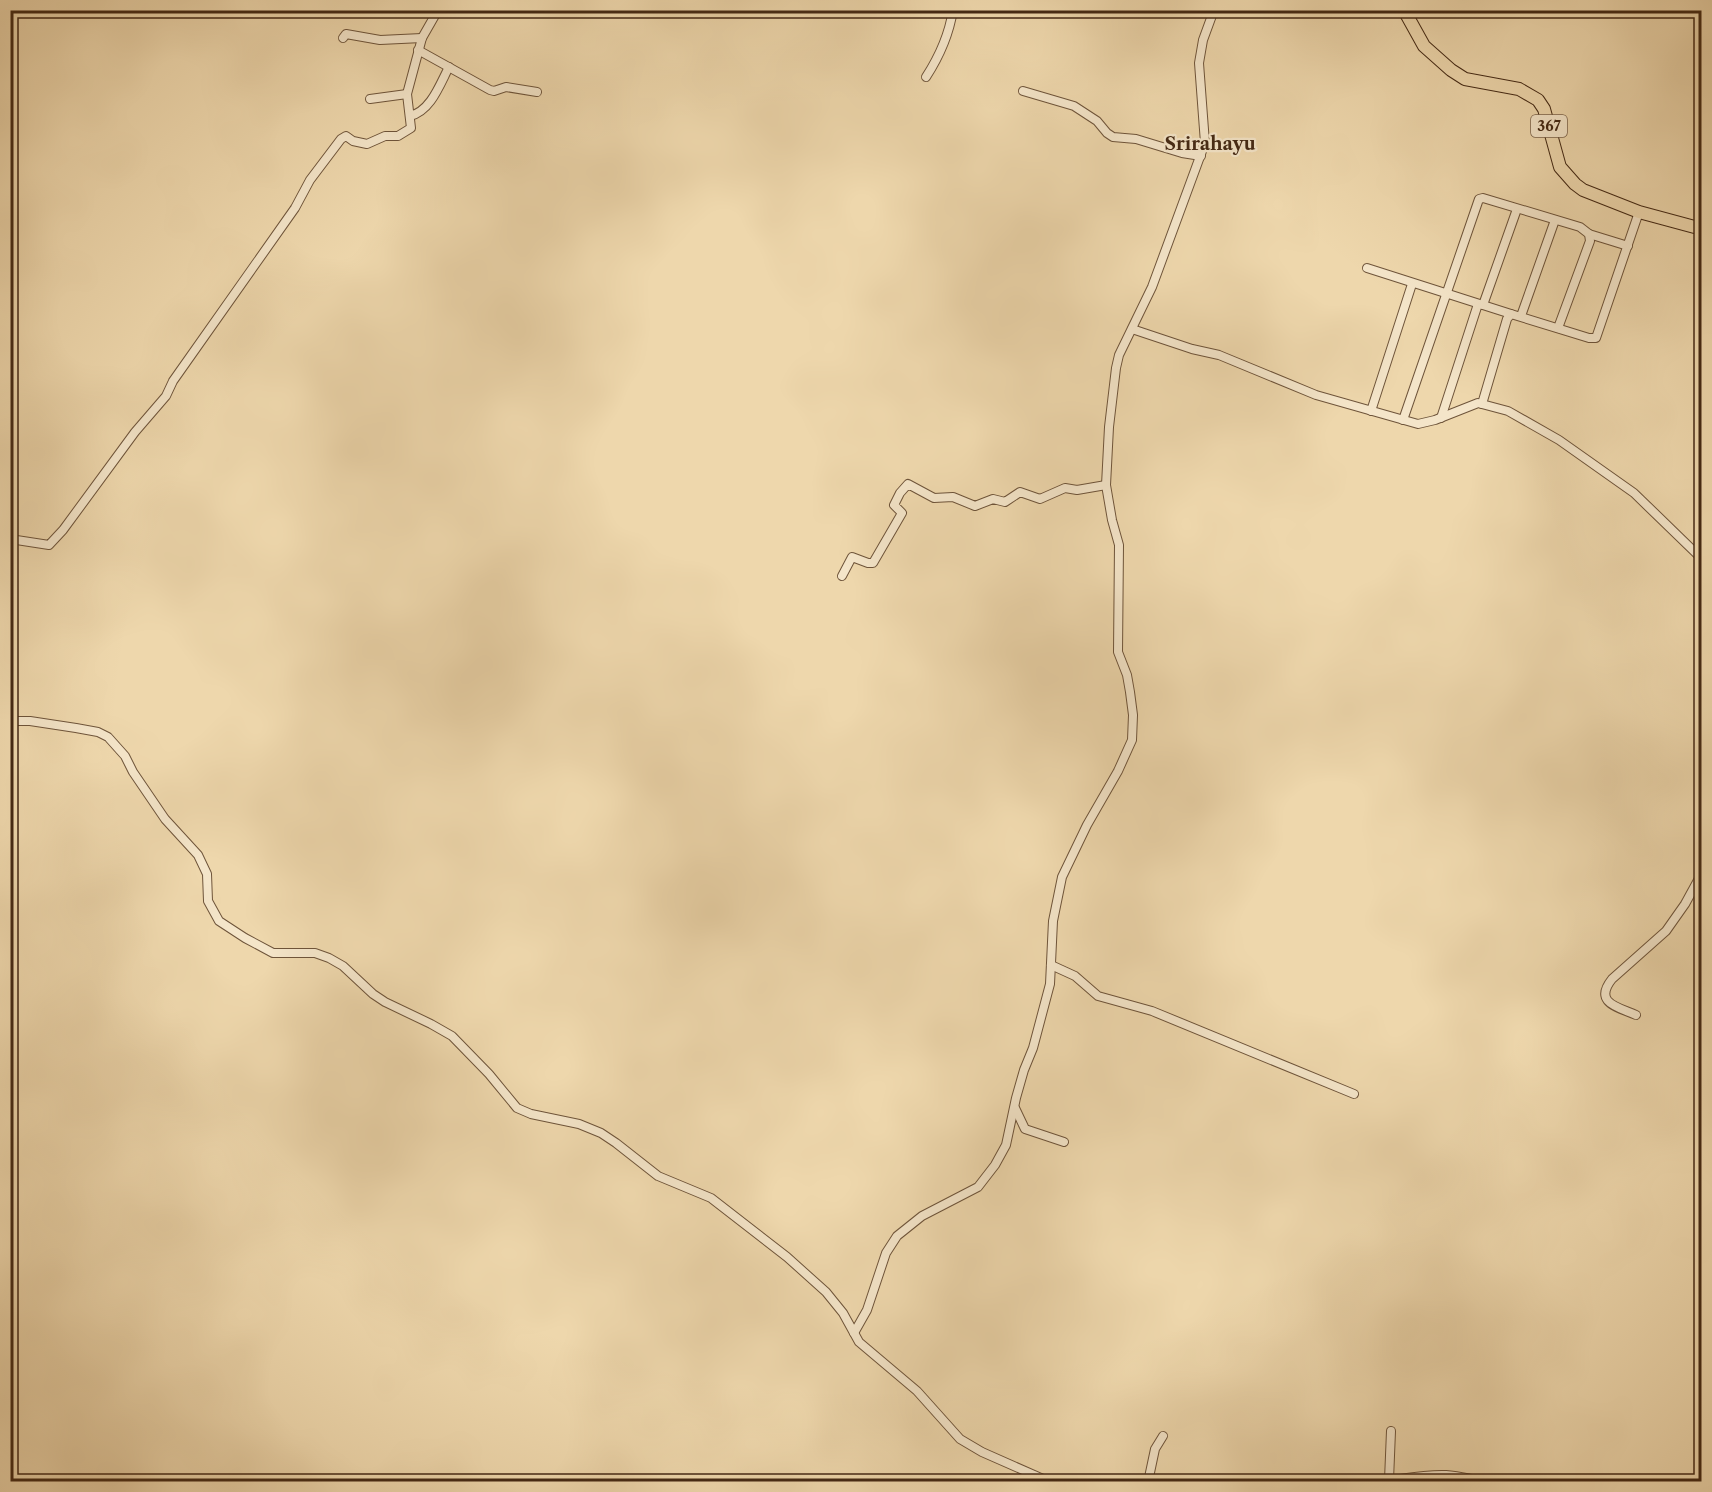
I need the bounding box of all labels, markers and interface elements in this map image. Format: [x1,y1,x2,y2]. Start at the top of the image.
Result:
road number: 367 [1531,115,1567,137]
district label: Srirahayu [1164,133,1256,155]

